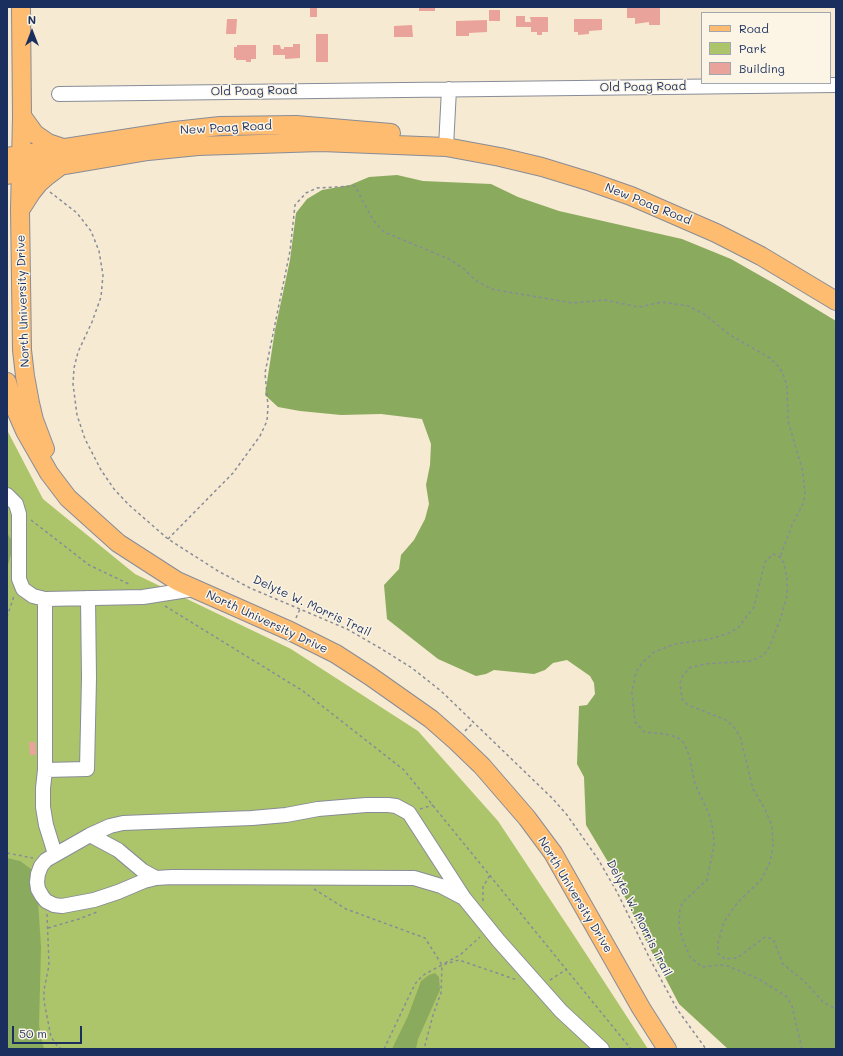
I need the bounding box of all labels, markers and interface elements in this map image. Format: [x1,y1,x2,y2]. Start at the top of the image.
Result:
north arrow [12,12,52,52]
text: N [28,12,36,27]
legend [701,12,831,84]
text: Road [739,20,769,36]
text: Park [739,40,766,56]
text: Building [739,60,785,76]
street label: Old Poag Road [600,79,686,95]
street label: Old Poag Road [211,83,297,99]
street label: New Poag Road [180,118,272,138]
street label: New Poag Road [603,180,693,228]
street label: North University Drive [13,234,33,368]
street label: Delyte W. Morris Trail [251,572,373,640]
street label: North University Drive [204,587,330,657]
street label: North University Drive [535,834,615,956]
street label: Delyte W. Morris Trail [603,858,675,978]
scale bar [14,1018,84,1044]
text: 50 m [19,1025,47,1041]

